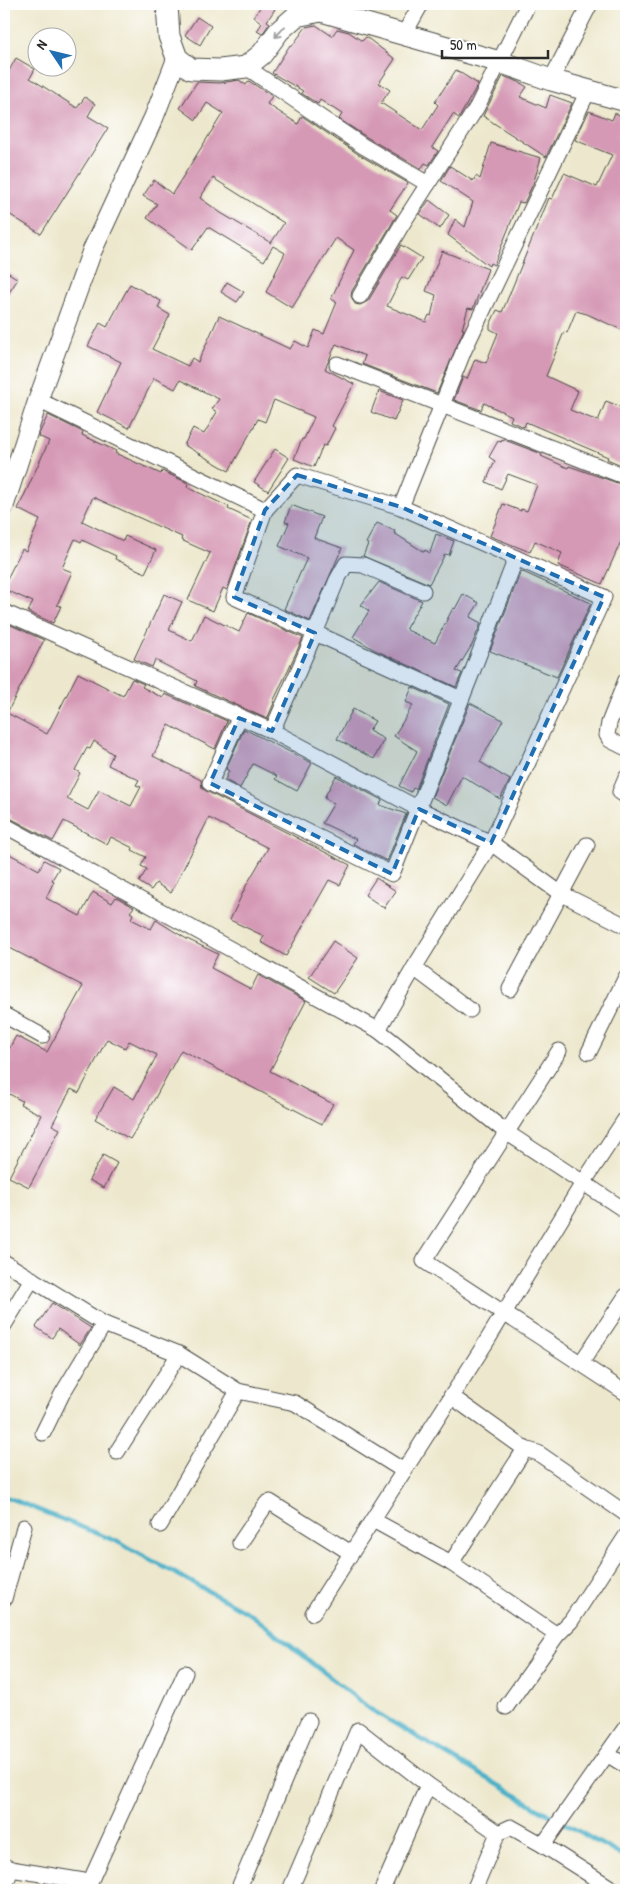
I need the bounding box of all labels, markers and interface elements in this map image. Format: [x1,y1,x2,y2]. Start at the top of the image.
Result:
one-way arrow [274,25,286,38]
north arrow [28,28,78,78]
scale bar [442,28,549,60]
text: 50 m [450,34,477,55]
text: N [31,35,51,53]

